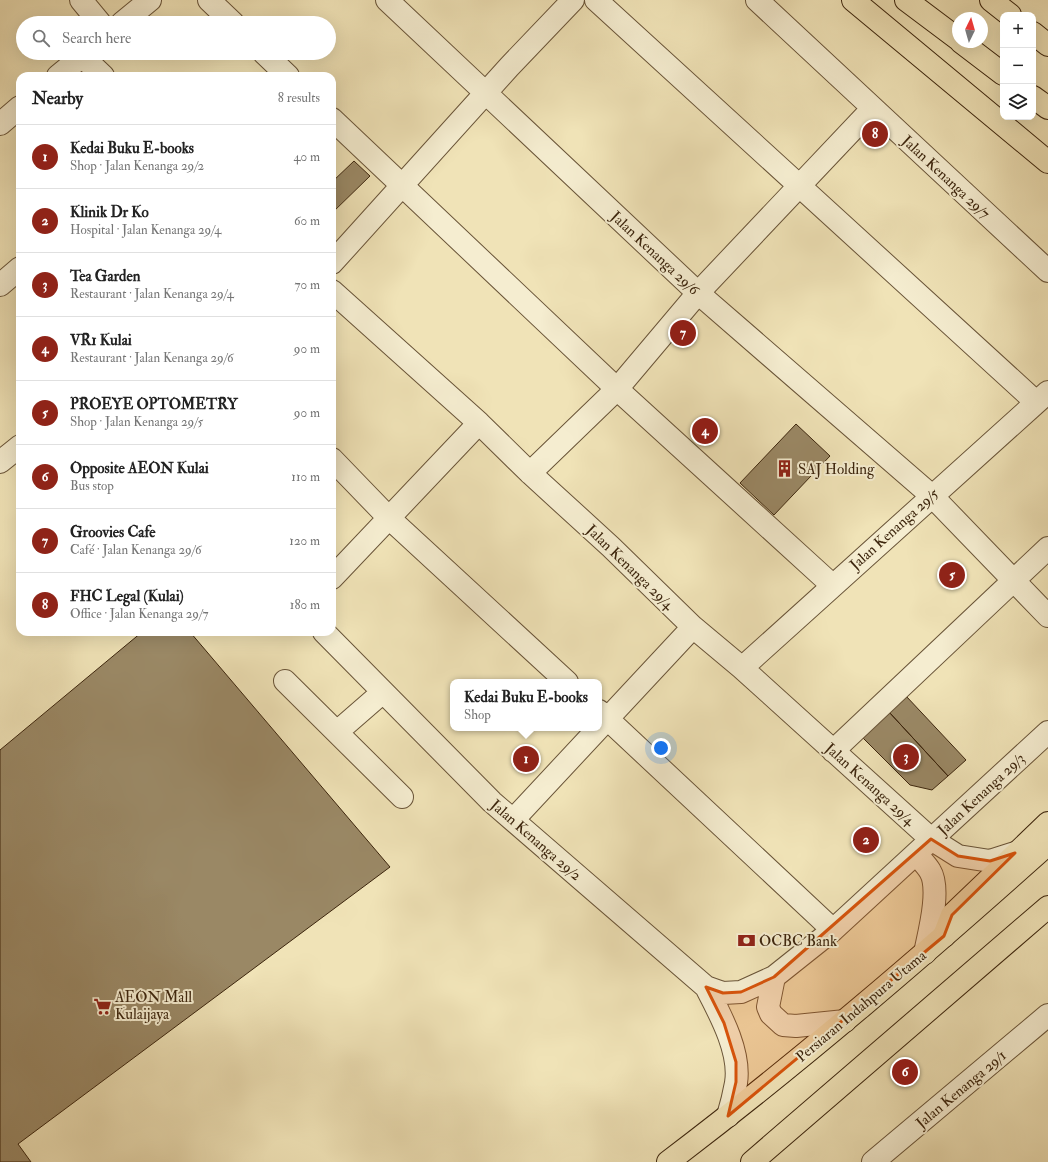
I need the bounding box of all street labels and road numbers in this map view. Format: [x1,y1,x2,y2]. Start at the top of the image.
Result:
street label: Jalan Kenanga 29/7 [896,131,994,224]
street label: Jalan Kenanga 29/6 [605,207,704,301]
street label: Jalan Kenanga 29/5 [845,484,944,576]
street label: Jalan Kenanga 29/4 [580,520,678,615]
street label: Jalan Kenanga 29/4 [819,738,919,831]
street label: Jalan Kenanga 29/3 [933,749,1030,841]
street label: Jalan Kenanga 29/2 [485,795,585,886]
street label: Persiaran Indahpura Utama [792,946,932,1067]
street label: Jalan Kenanga 29/1 [911,1046,1011,1134]

